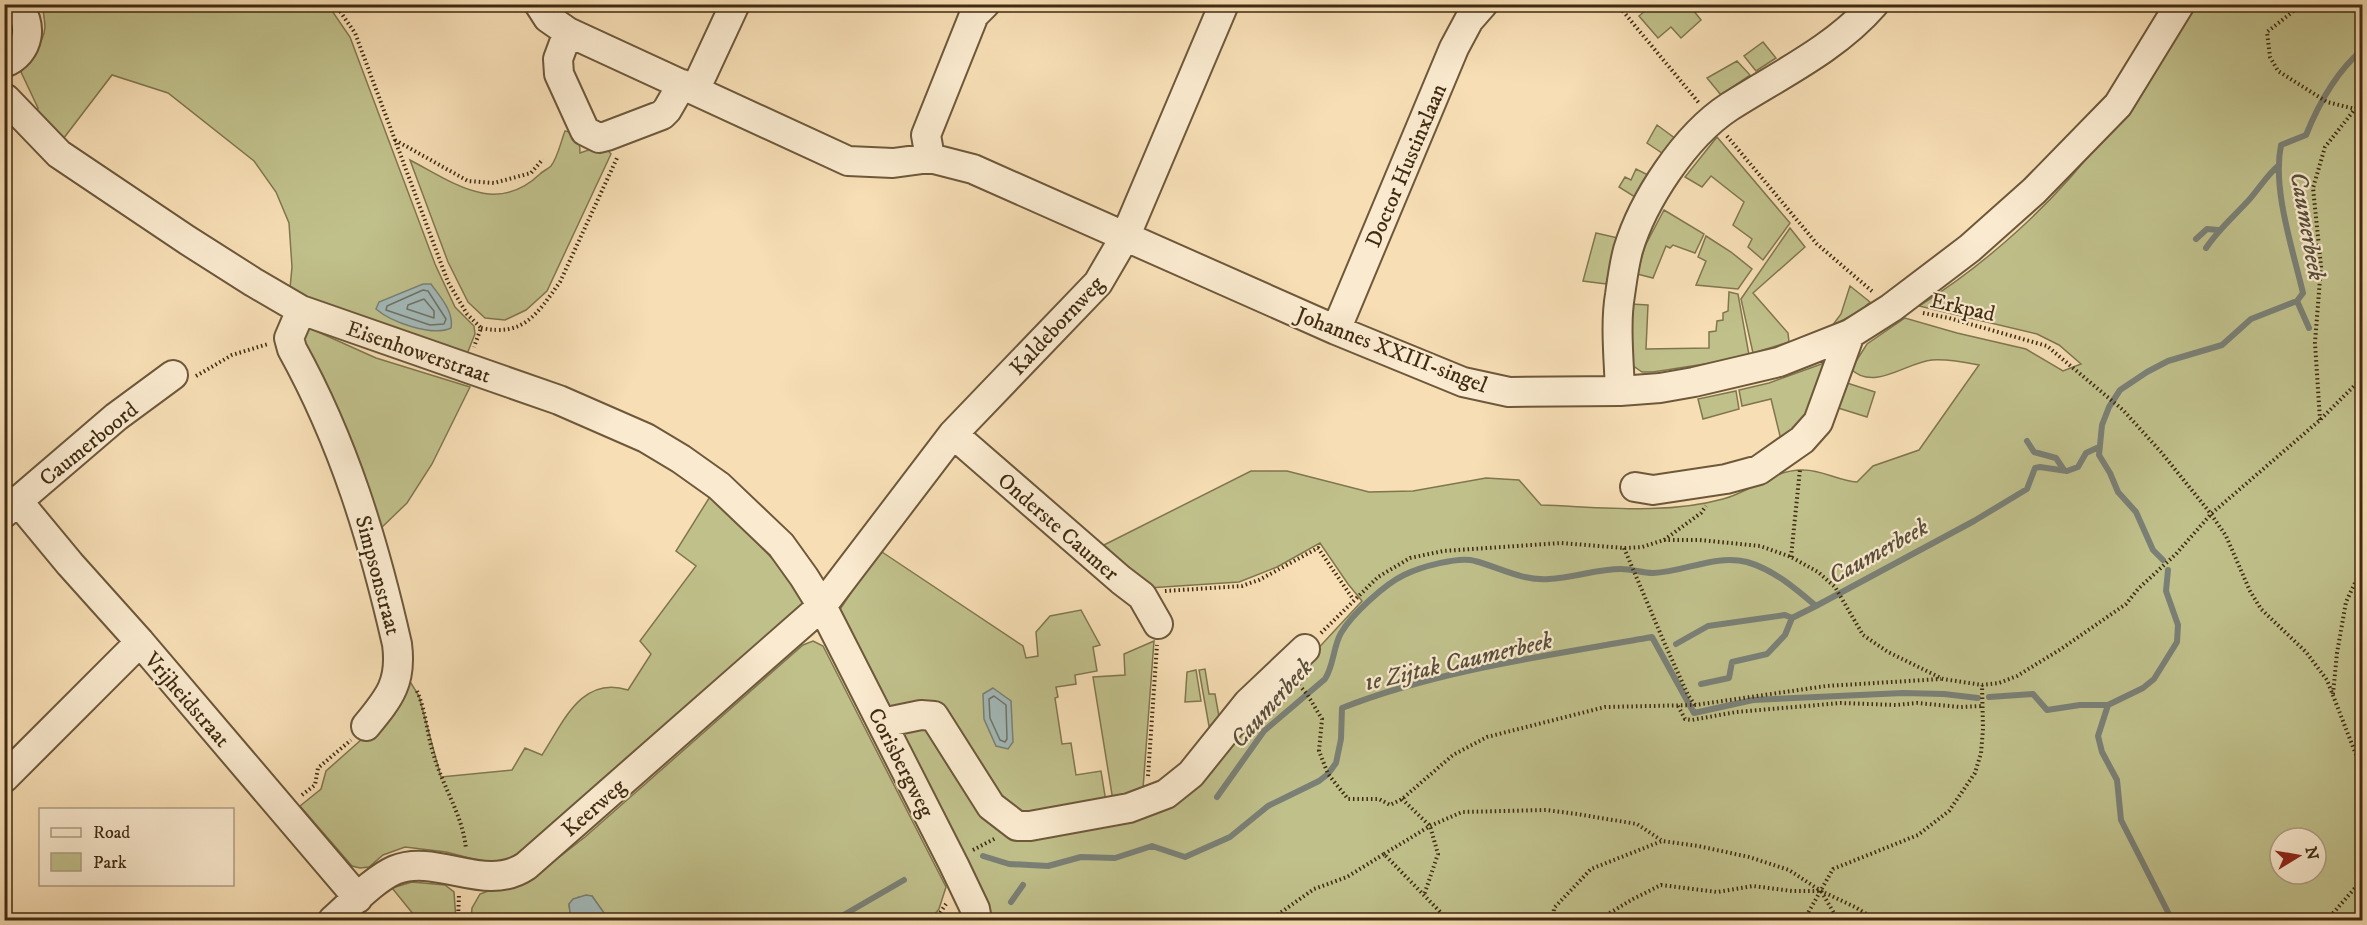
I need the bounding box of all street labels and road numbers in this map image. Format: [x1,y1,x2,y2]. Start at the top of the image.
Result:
street label: Doctor Hustinxlaan [1360,79,1453,251]
street label: Kaldebornweg [1004,271,1110,381]
street label: Erkpad [1928,287,1998,328]
street label: Johannes XXIII-singel [1290,301,1491,399]
street label: Eisenhowerstraat [343,315,494,390]
street label: Caumerboord [34,396,144,492]
street label: Onderste Caumer [992,467,1125,588]
street label: Simpsonstraat [349,513,406,638]
street label: Vrijheidstraat [138,646,236,753]
street label: Corisbergweg [862,704,940,822]
street label: Keerweg [557,773,632,843]

